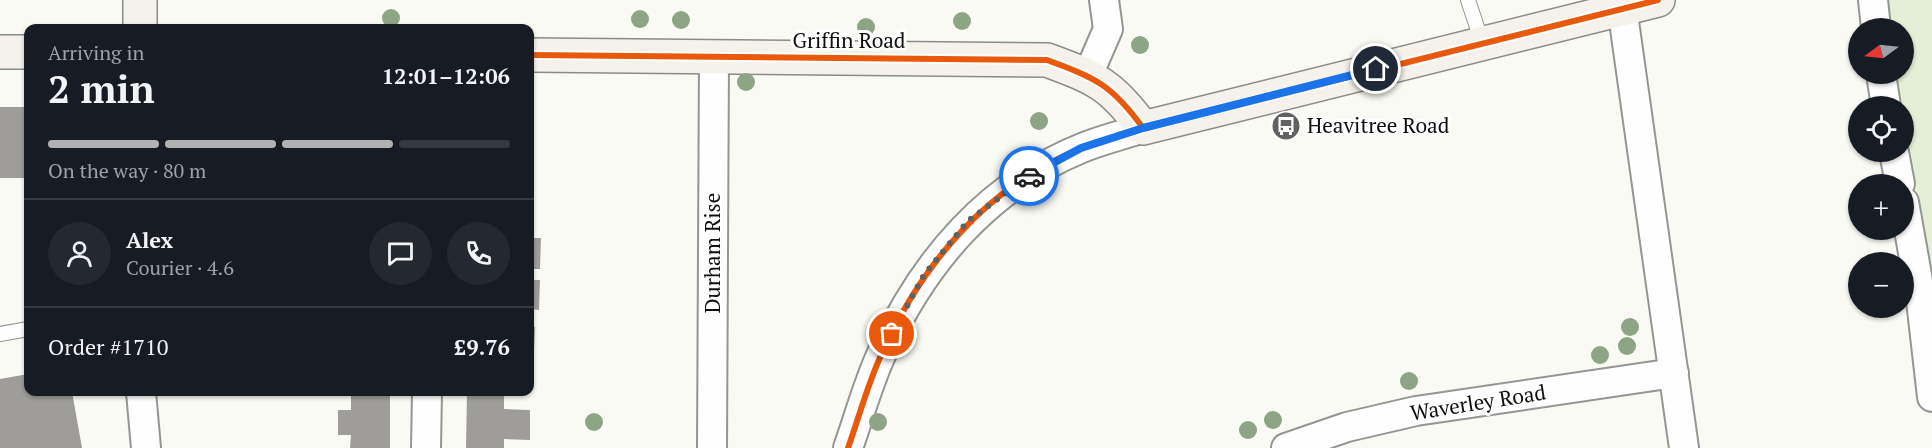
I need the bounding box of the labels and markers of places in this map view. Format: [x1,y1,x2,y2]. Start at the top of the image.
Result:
pin [1350,43,1401,94]
bus stop icon: Heavitree Road [1270,110,1302,142]
place label: Heavitree Road [1307,111,1450,139]
pin [866,308,917,359]

